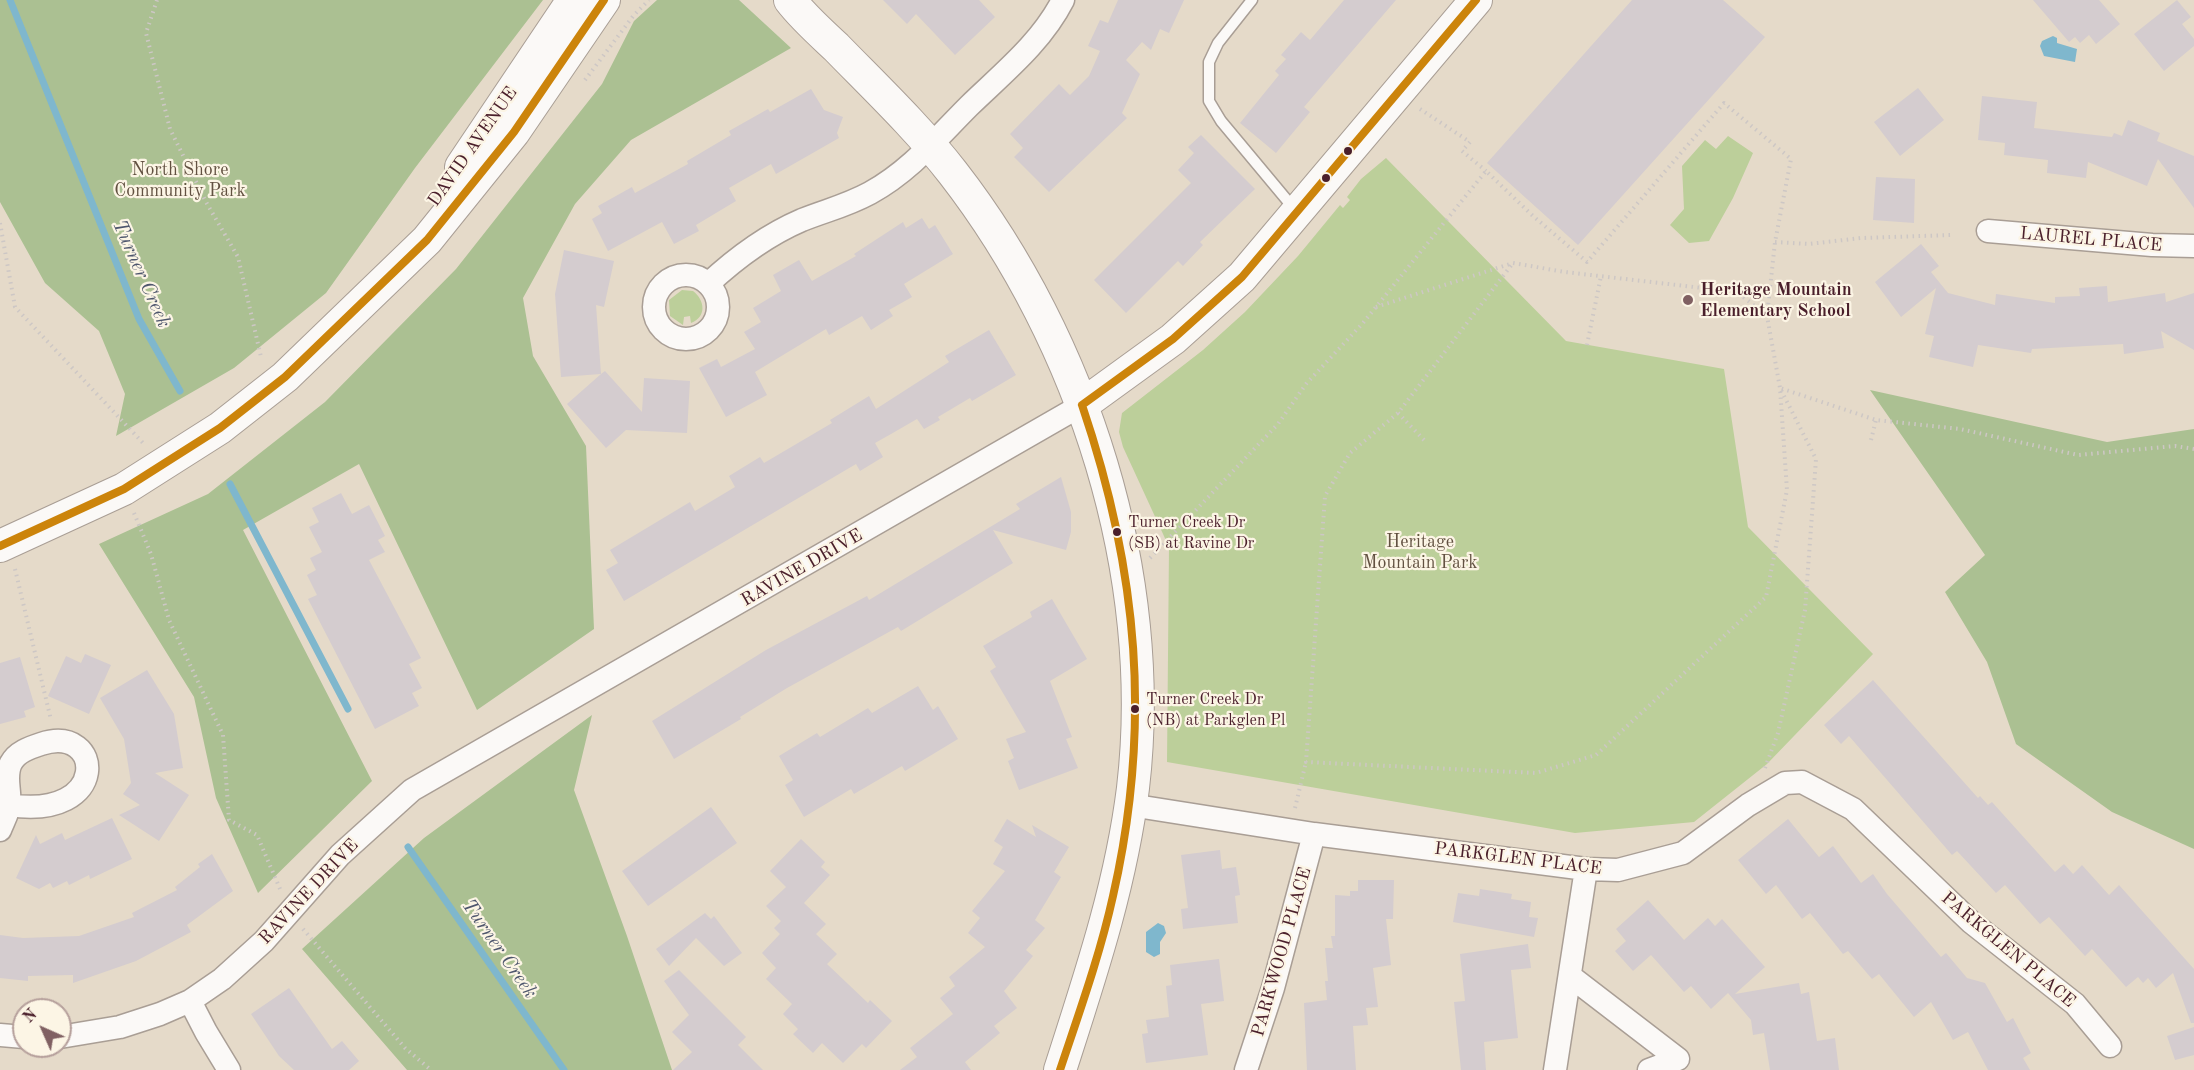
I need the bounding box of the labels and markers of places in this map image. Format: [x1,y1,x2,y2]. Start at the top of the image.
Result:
unlabelled marker [1342,145,1354,157]
unlabelled marker [1320,172,1332,184]
place label: Heritage Mountain Elementary School [1700,279,1852,322]
marker: Heritage Mountain Elementary School [1681,293,1695,307]
place label: Turner Creek Dr (SB) at Ravine Dr [1128,513,1254,551]
marker: Turner Creek Dr (SB) at Ravine Dr [1111,526,1123,538]
place label: Turner Creek Dr (NB) at Parkglen Pl [1146,690,1285,728]
marker: Turner Creek Dr (NB) at Parkglen Pl [1129,703,1141,715]

